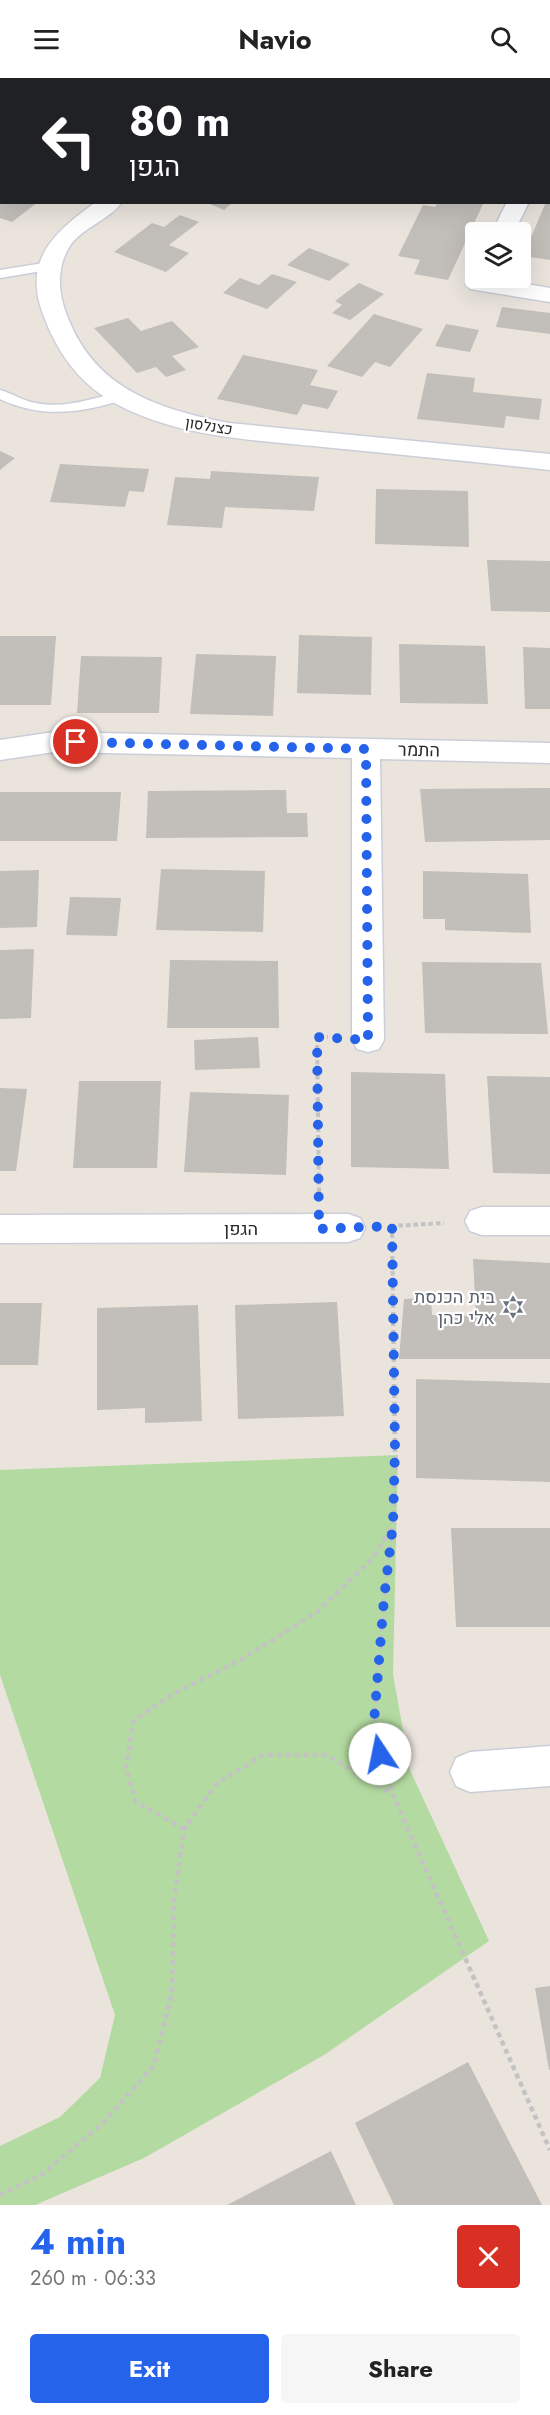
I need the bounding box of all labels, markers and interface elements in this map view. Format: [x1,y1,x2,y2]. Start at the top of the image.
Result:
text: Navio [238,20,312,59]
icon: menu [30,23,63,56]
icon: search [487,23,520,56]
text: 80 m [129,91,230,152]
icon: left [30,102,108,180]
text: הגפן [129,147,180,186]
map controls [465,222,531,288]
button: layers [465,222,531,288]
street label: כצנלסון [184,411,234,441]
pin [50,716,101,767]
icon: arrive [59,725,92,758]
street label: התמר [398,737,440,763]
street label: הגפן [224,1216,258,1242]
place label: בית הכנסת אלי כהן [414,1284,496,1331]
synagogue icon: בית הכנסת אלי כהן [500,1294,526,1320]
position arrow [348,1722,412,1786]
text: 4 min [30,2215,126,2267]
button: close [457,2225,520,2288]
text: 260 m · 06:33 [30,2264,156,2293]
button: Exit [30,2334,269,2403]
button: Share [281,2334,520,2403]

